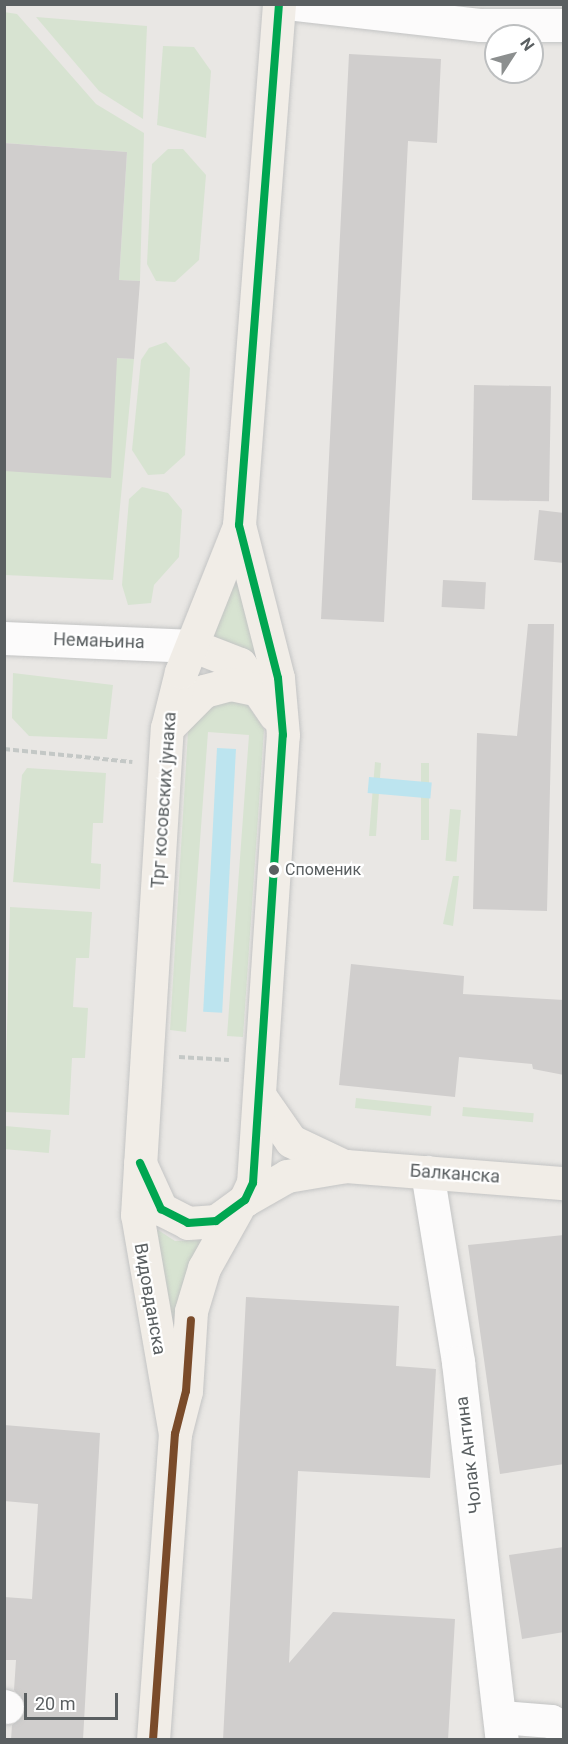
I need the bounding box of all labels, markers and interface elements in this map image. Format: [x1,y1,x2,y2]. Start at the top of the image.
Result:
north arrow [484,24,544,84]
text: N [516,34,538,54]
street label: Немањина [53,629,145,653]
street label: Трг косовских јунака [147,711,181,889]
place label: Споменик [285,860,361,880]
marker: Споменик [268,864,280,876]
street label: Балканска [409,1160,501,1188]
street label: Видовданска [130,1241,170,1357]
street label: Чолак Антина [451,1395,487,1515]
scale bar [27,1681,122,1719]
text: 20 m [35,1693,75,1714]

